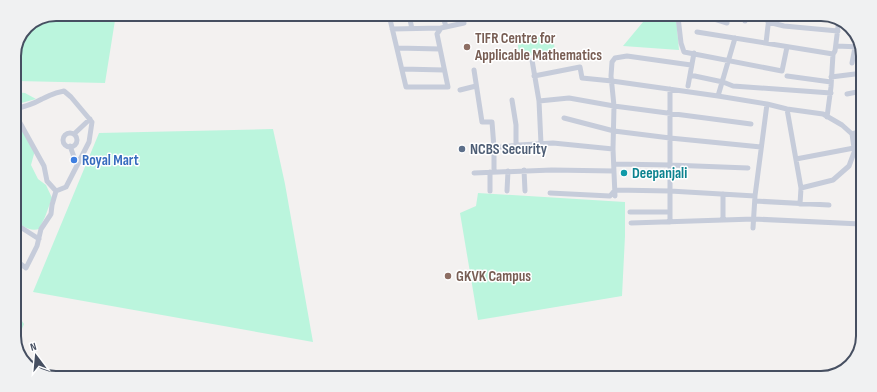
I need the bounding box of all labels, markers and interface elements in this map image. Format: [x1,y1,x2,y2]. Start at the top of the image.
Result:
place label: TIFR Centre for Applicable Mathematics [474,29,602,65]
marker: TIFR Centre for Applicable Mathematics [462,42,472,52]
place label: NCBS Security [470,140,548,159]
marker: NCBS Security [457,144,467,154]
place label: Royal Mart [82,151,139,170]
marker: Royal Mart [69,155,79,165]
place label: Deepanjali [632,164,687,183]
marker: Deepanjali [619,168,629,178]
place label: GKVK Campus [456,267,531,286]
marker: GKVK Campus [443,271,453,281]
north arrow [16,336,56,376]
text: N [29,340,38,354]

